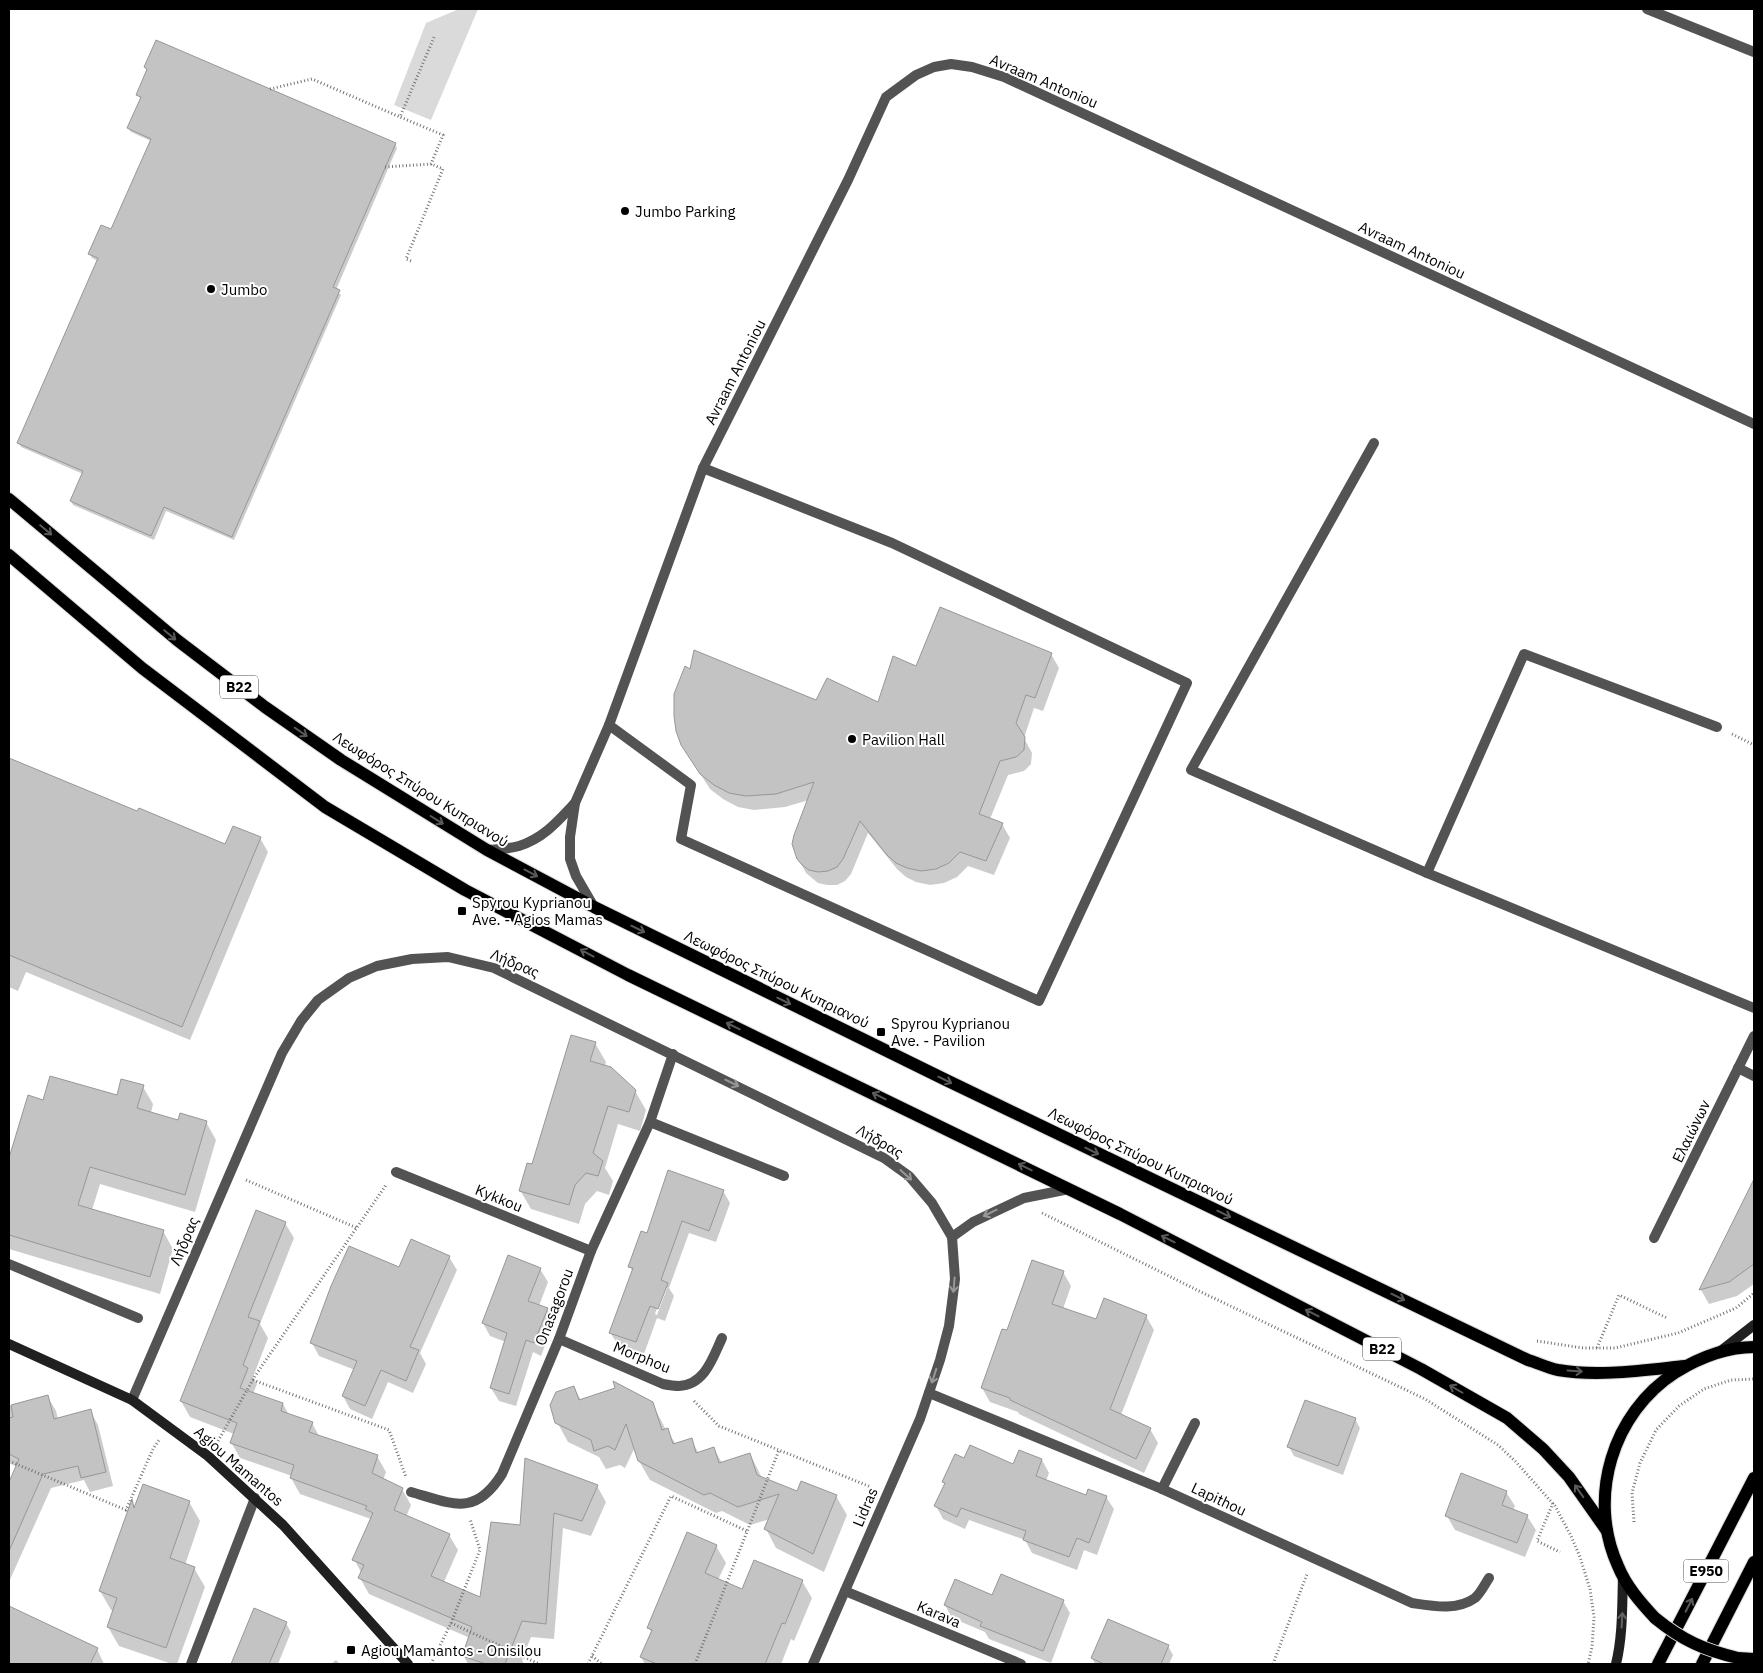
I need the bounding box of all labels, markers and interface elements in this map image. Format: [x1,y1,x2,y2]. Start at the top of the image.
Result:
street label: Avraam Antoniou [987,50,1101,112]
place label: Jumbo Parking [635,202,736,221]
marker: Jumbo Parking [619,205,631,217]
street label: Avraam Antoniou [1356,217,1468,283]
place label: Jumbo [221,280,267,299]
marker: Jumbo [205,283,217,295]
street label: Avraam Antoniou [700,316,770,428]
one-way arrow [39,525,52,536]
one-way arrow [164,629,177,641]
road number: B22 [220,676,258,699]
one-way arrow [293,727,307,737]
street label: Λεωφόρος Σπύρου Κυπριανού [330,727,512,851]
place label: Pavilion Hall [862,730,945,749]
marker: Pavilion Hall [846,733,858,745]
one-way arrow [430,815,444,825]
one-way arrow [523,868,538,878]
place label: Spyrou Kyprianou Ave. - Agios Mamas [472,893,603,929]
marker: Spyrou Kyprianou Ave. - Agios Mamas [456,905,468,917]
one-way arrow [630,925,645,934]
street label: Λεωφόρος Σπύρου Κυπριανού [681,926,873,1032]
street label: Λήδρας [488,944,542,982]
one-way arrow [580,948,595,957]
one-way arrow [776,996,791,1006]
place label: Spyrou Kyprianou Ave. - Pavilion [891,1014,1010,1050]
one-way arrow [726,1020,741,1030]
marker: Spyrou Kyprianou Ave. - Pavilion [875,1026,887,1038]
one-way arrow [937,1076,952,1085]
one-way arrow [724,1079,739,1089]
one-way arrow [872,1091,887,1101]
street label: Ελαιώνων [1668,1096,1714,1165]
street label: Λεωφόρος Σπύρου Κυπριανού [1045,1103,1237,1209]
street label: Λήδρας [853,1120,907,1162]
one-way arrow [1084,1146,1099,1156]
one-way arrow [1018,1162,1033,1172]
one-way arrow [900,1169,913,1181]
street label: Kykkou [473,1180,525,1216]
one-way arrow [982,1208,997,1218]
one-way arrow [1216,1210,1231,1219]
street label: Λήδρας [165,1214,203,1268]
one-way arrow [1161,1233,1175,1243]
street label: Onasagorou [531,1266,577,1348]
one-way arrow [949,1277,959,1293]
one-way arrow [1390,1293,1405,1303]
one-way arrow [1305,1308,1320,1317]
street label: Morphou [611,1337,673,1377]
road number: B22 [1363,1338,1401,1360]
one-way arrow [1567,1366,1583,1376]
one-way arrow [929,1368,939,1384]
one-way arrow [1448,1384,1463,1394]
street label: Agiou Mamantos [190,1422,288,1510]
street label: Lapithou [1188,1478,1250,1520]
street label: Lidras [848,1485,882,1529]
one-way arrow [1574,1485,1584,1499]
road number: E950 [1684,1560,1728,1582]
street label: Karava [914,1596,964,1632]
one-way arrow [1684,1598,1694,1613]
one-way arrow [1617,1613,1626,1629]
place label: Agiou Mamantos - Onisilou [361,1641,541,1660]
marker: Agiou Mamantos - Onisilou [345,1644,357,1656]

